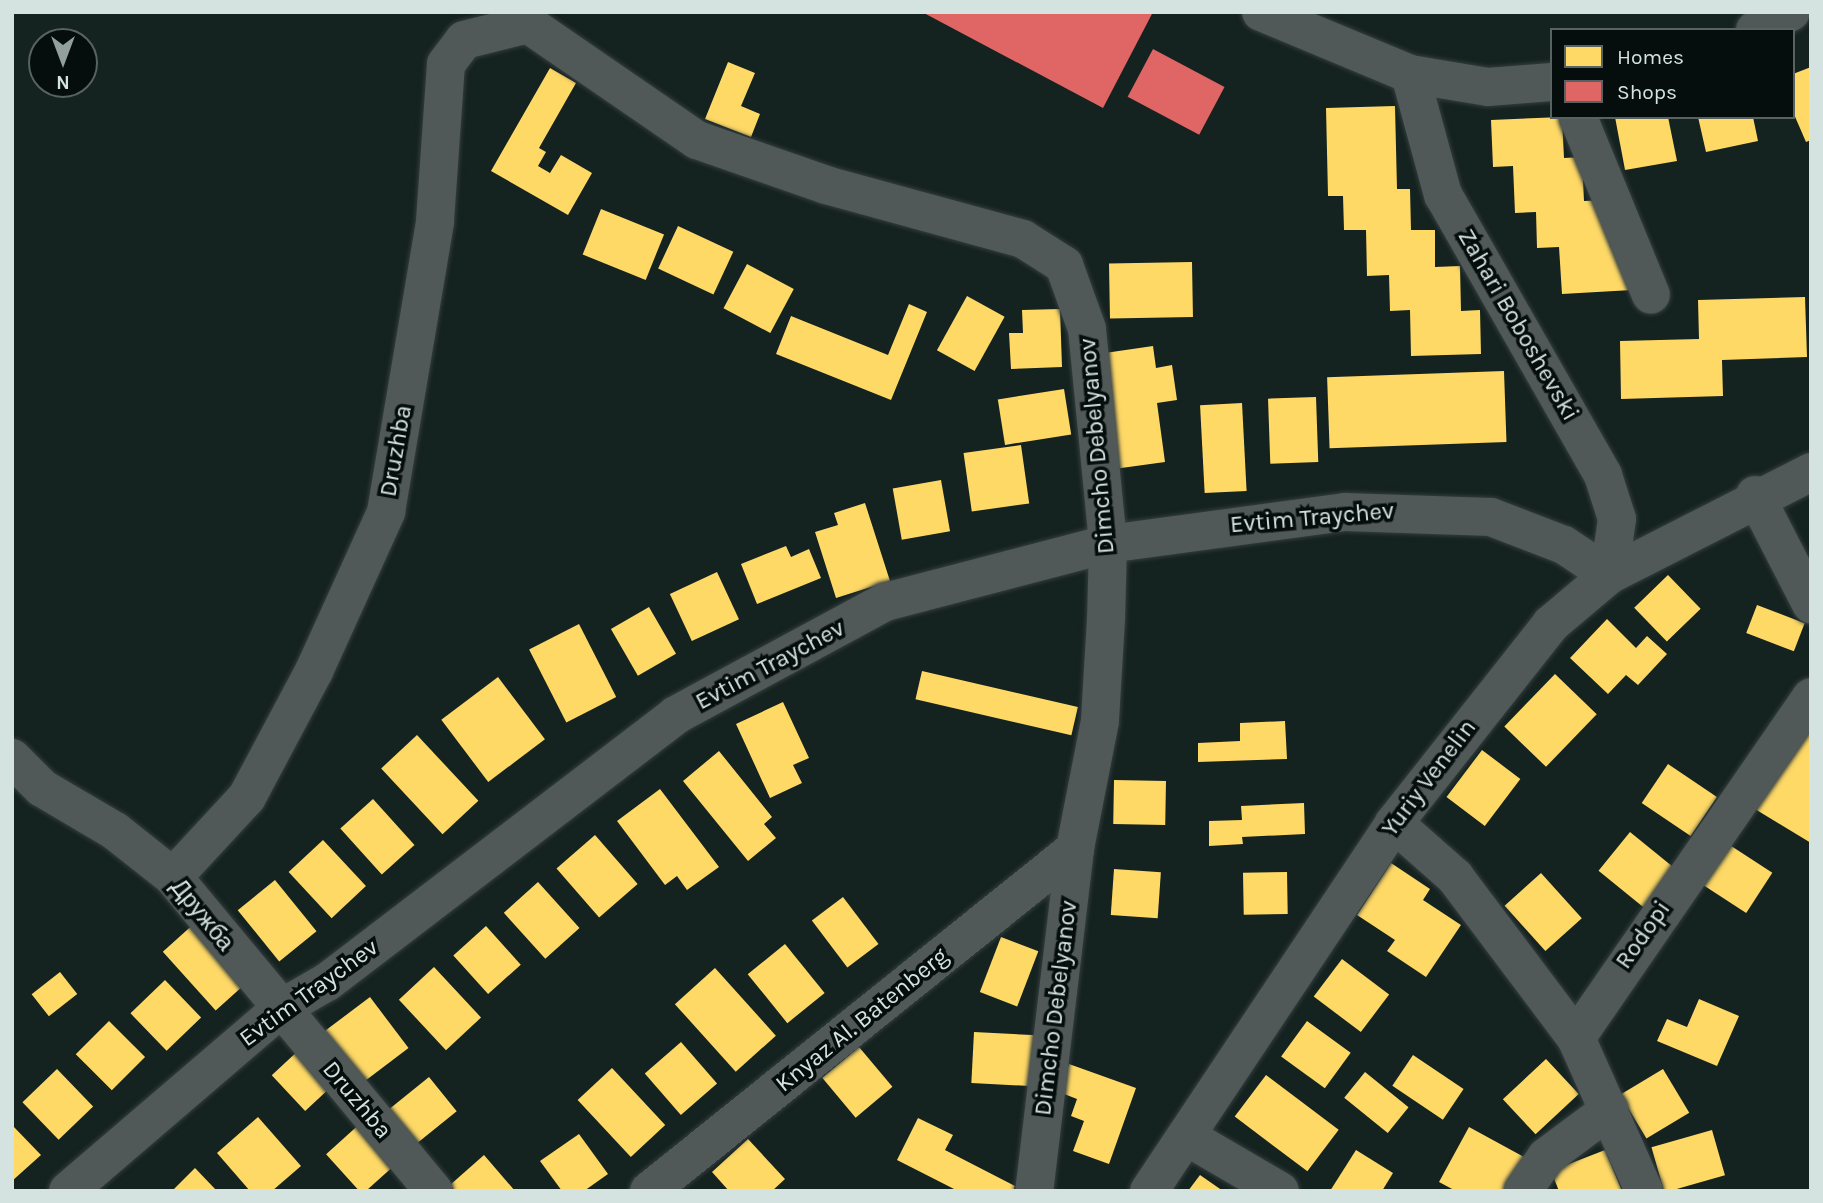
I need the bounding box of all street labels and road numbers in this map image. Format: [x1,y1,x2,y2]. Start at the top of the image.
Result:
street label: Zahari Boboshevski [1451,224,1585,426]
street label: Dimcho Debelyanov [1073,337,1121,555]
street label: Druzhba [374,403,418,499]
street label: Evtim Traychev [1229,496,1395,540]
street label: Evtim Traychev [691,614,849,716]
street label: Yuriy Venelin [1376,714,1482,842]
street label: Дружба [164,873,240,957]
street label: Rodopi [1609,895,1677,975]
street label: Dimcho Debelyanov [1029,899,1083,1117]
street label: Evtim Traychev [234,933,384,1053]
street label: Knyaz Al. Batenberg [770,942,954,1098]
street label: Druzhba [316,1055,398,1145]

